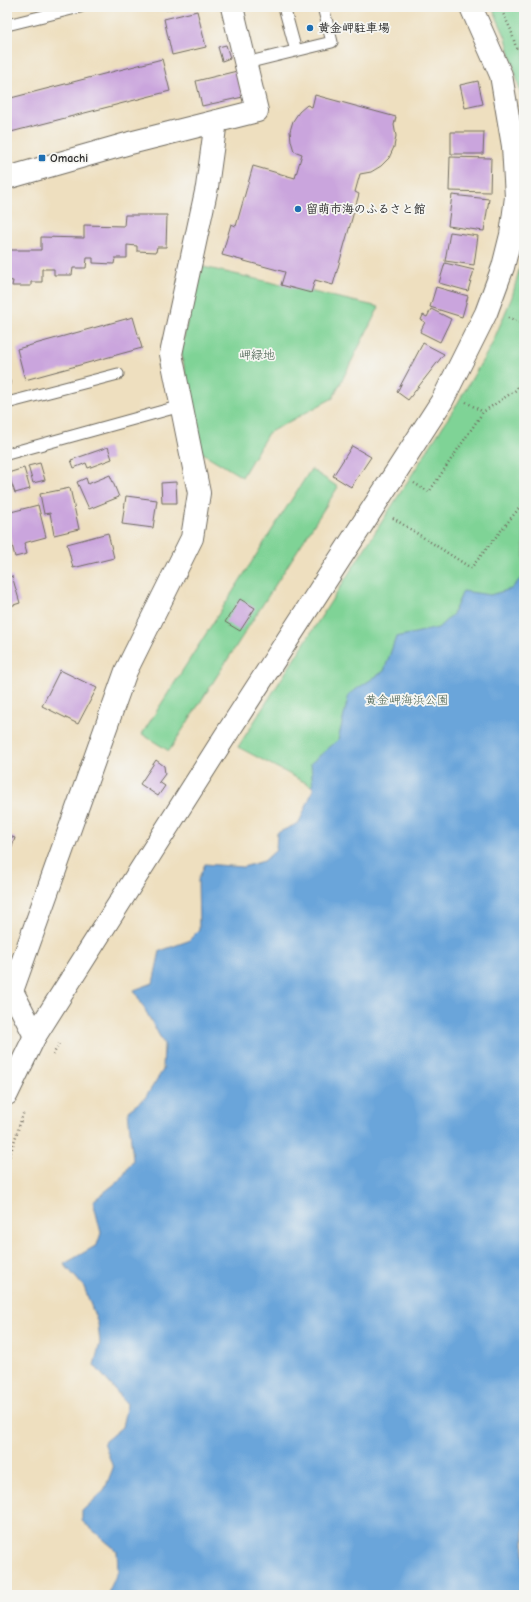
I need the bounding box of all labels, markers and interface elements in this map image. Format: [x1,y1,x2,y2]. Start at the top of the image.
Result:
place label: 黄金岬駐車場 [318,21,390,35]
marker: 黄金岬駐車場 [305,23,315,33]
place label: Omachi [50,151,88,165]
marker: Omachi [37,153,47,163]
place label: 留萌市海のふるさと館 [306,202,426,216]
marker: 留萌市海のふるさと館 [293,204,303,214]
park label: 岬緑地 [239,348,275,362]
park label: 黄金岬海浜公園 [365,693,449,707]

